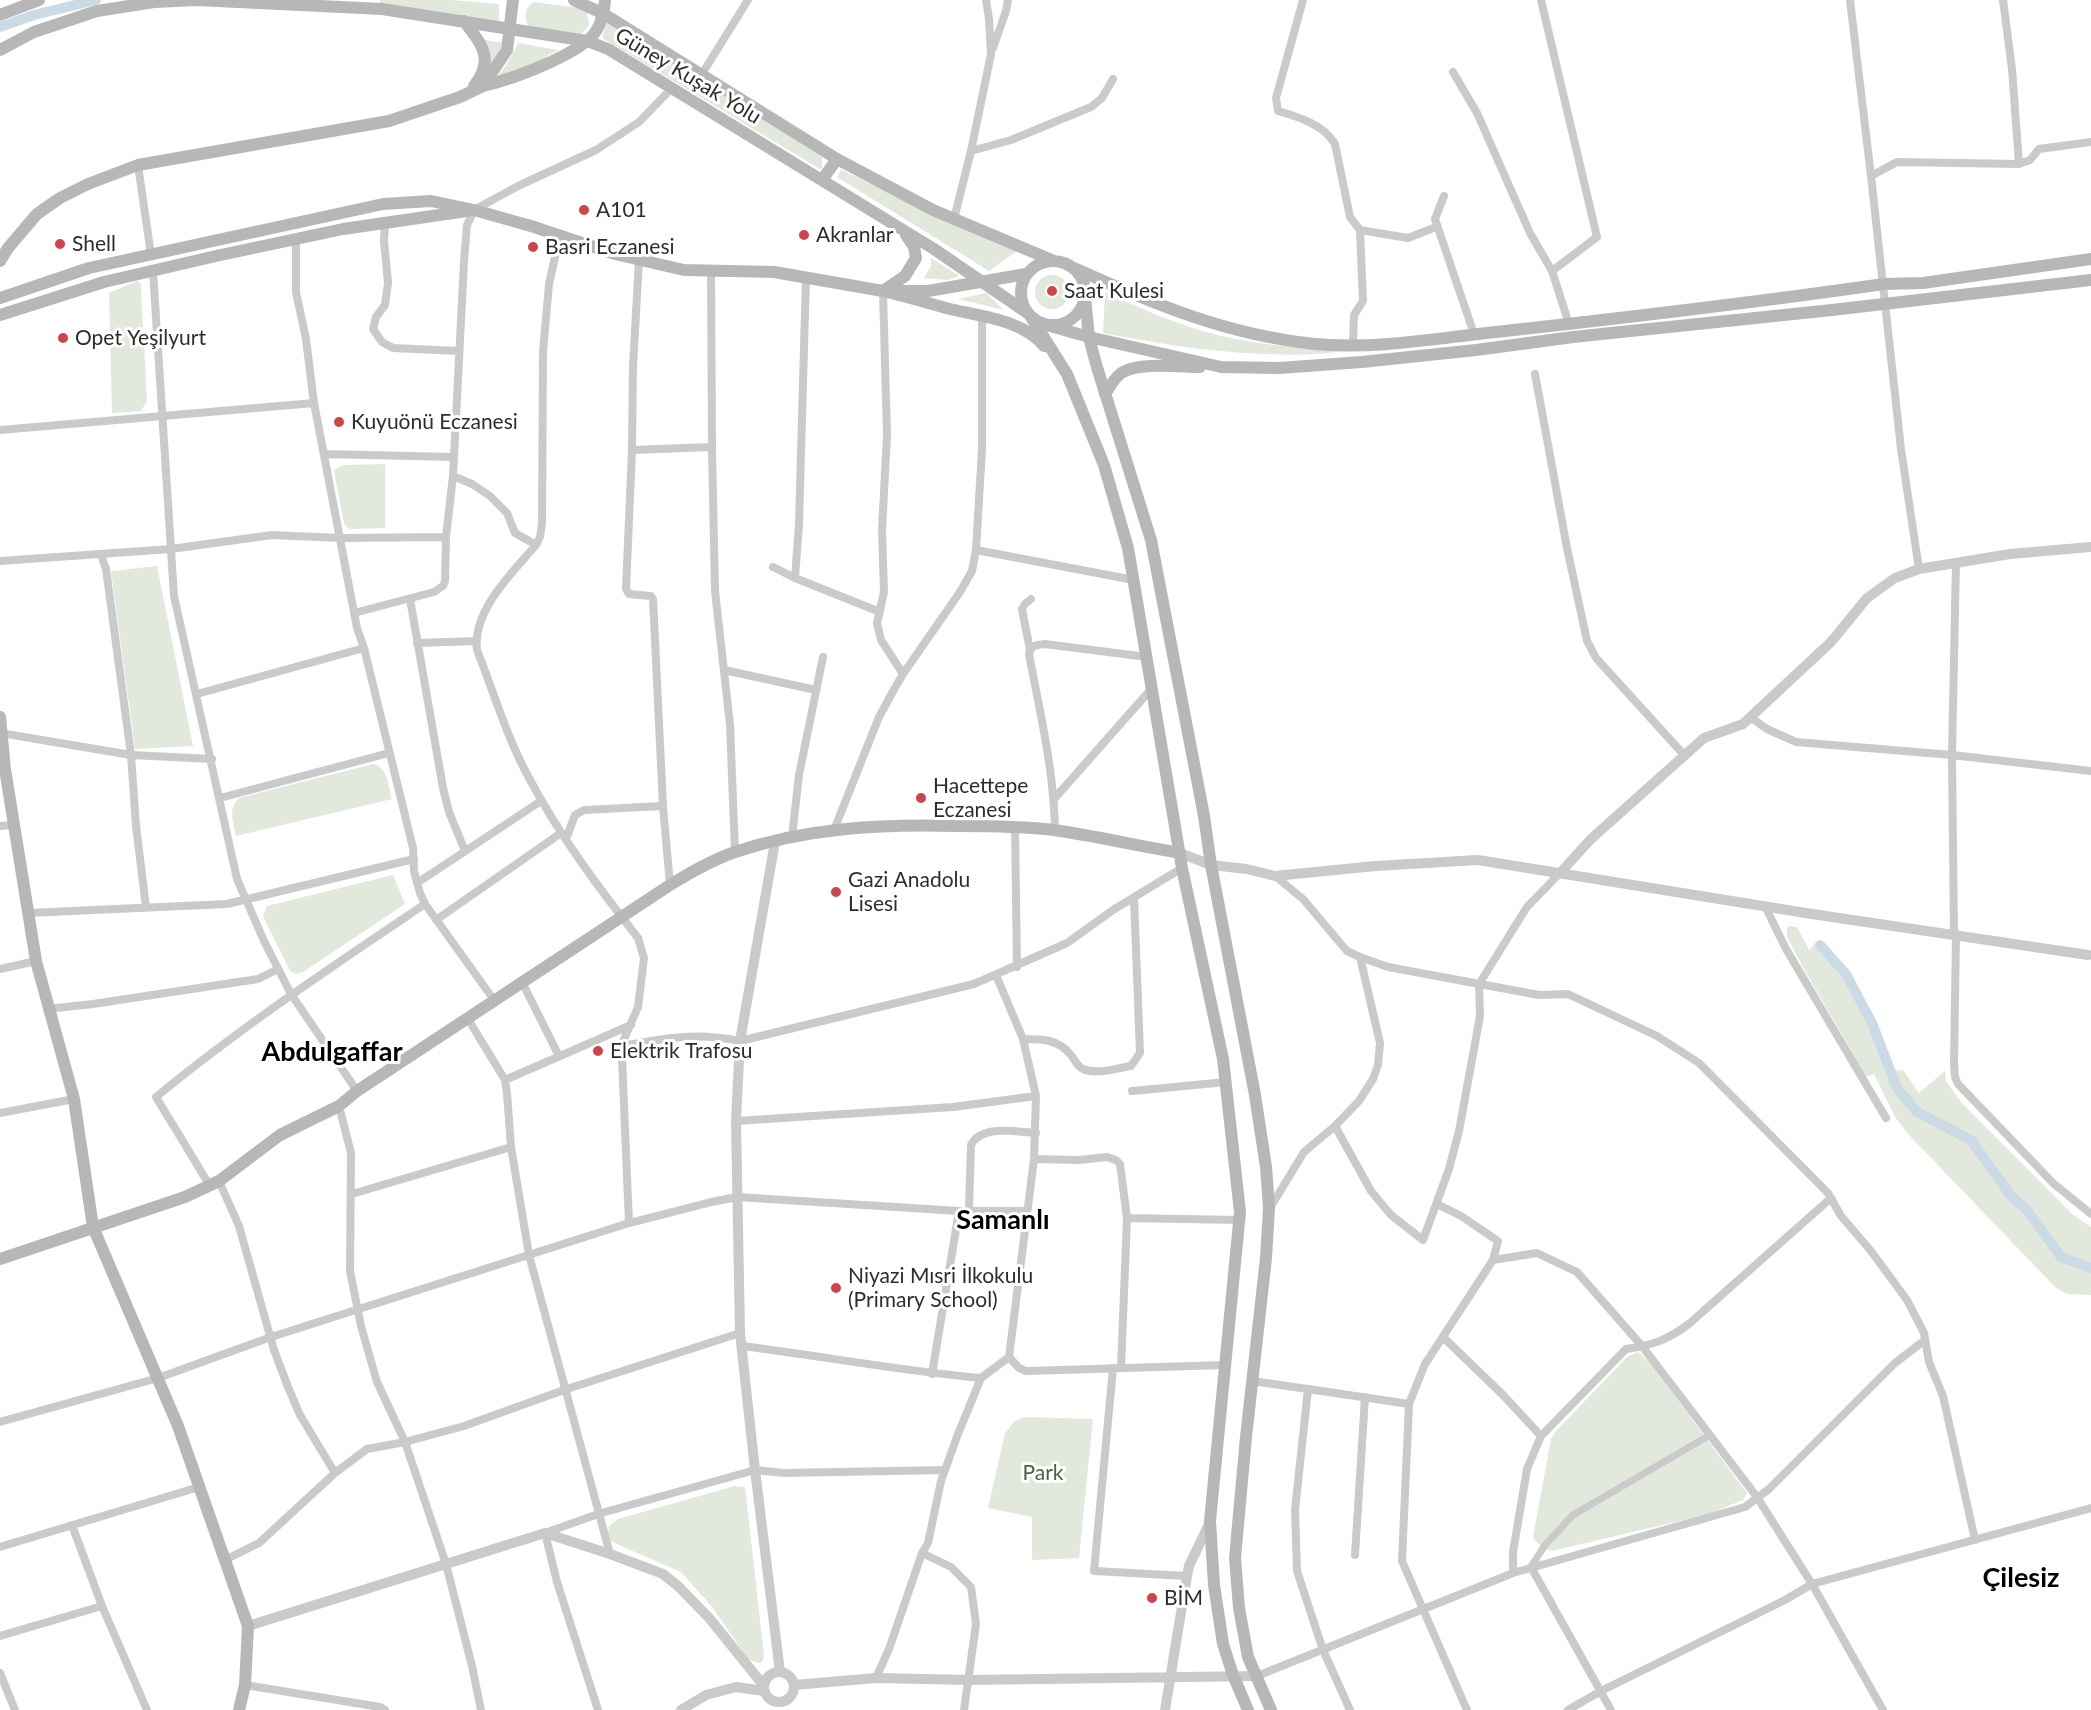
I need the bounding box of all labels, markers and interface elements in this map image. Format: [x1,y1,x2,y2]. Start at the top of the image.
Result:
street label: Güney Kuşak Yolu [611,23,765,129]
place label: A101 [596,197,647,223]
marker: A101 [577,203,591,217]
place label: Akranlar [816,222,894,248]
marker: Akranlar [797,228,811,242]
place label: Shell [72,231,116,257]
place label: Basri Eczanesi [545,234,675,260]
marker: Shell [53,237,67,251]
marker: Basri Eczanesi [526,240,540,254]
place label: Saat Kulesi [1064,278,1164,304]
marker: Saat Kulesi [1045,284,1059,298]
place label: Opet Yeşilyurt [75,325,206,351]
marker: Opet Yeşilyurt [56,331,70,345]
place label: Kuyuönü Eczanesi [351,409,518,435]
marker: Kuyuönü Eczanesi [332,415,346,429]
place label: Hacettepe Eczanesi [933,773,1028,823]
marker: Hacettepe Eczanesi [914,791,928,805]
place label: Gazi Anadolu Lisesi [848,867,970,917]
marker: Gazi Anadolu Lisesi [829,885,843,899]
district label: Abdulgaffar [261,1036,403,1068]
place label: Elektrik Trafosu [610,1038,753,1064]
marker: Elektrik Trafosu [591,1044,605,1058]
district label: Samanlı [956,1204,1050,1236]
place label: Niyazi Mısri İlkokulu (Primary School) [848,1263,1033,1313]
marker: Niyazi Mısri İlkokulu (Primary School) [829,1281,843,1295]
park label: Park [1022,1460,1064,1486]
district label: Çilesiz [1983,1562,2059,1594]
place label: BİM [1164,1585,1203,1611]
marker: BİM [1145,1591,1159,1605]

